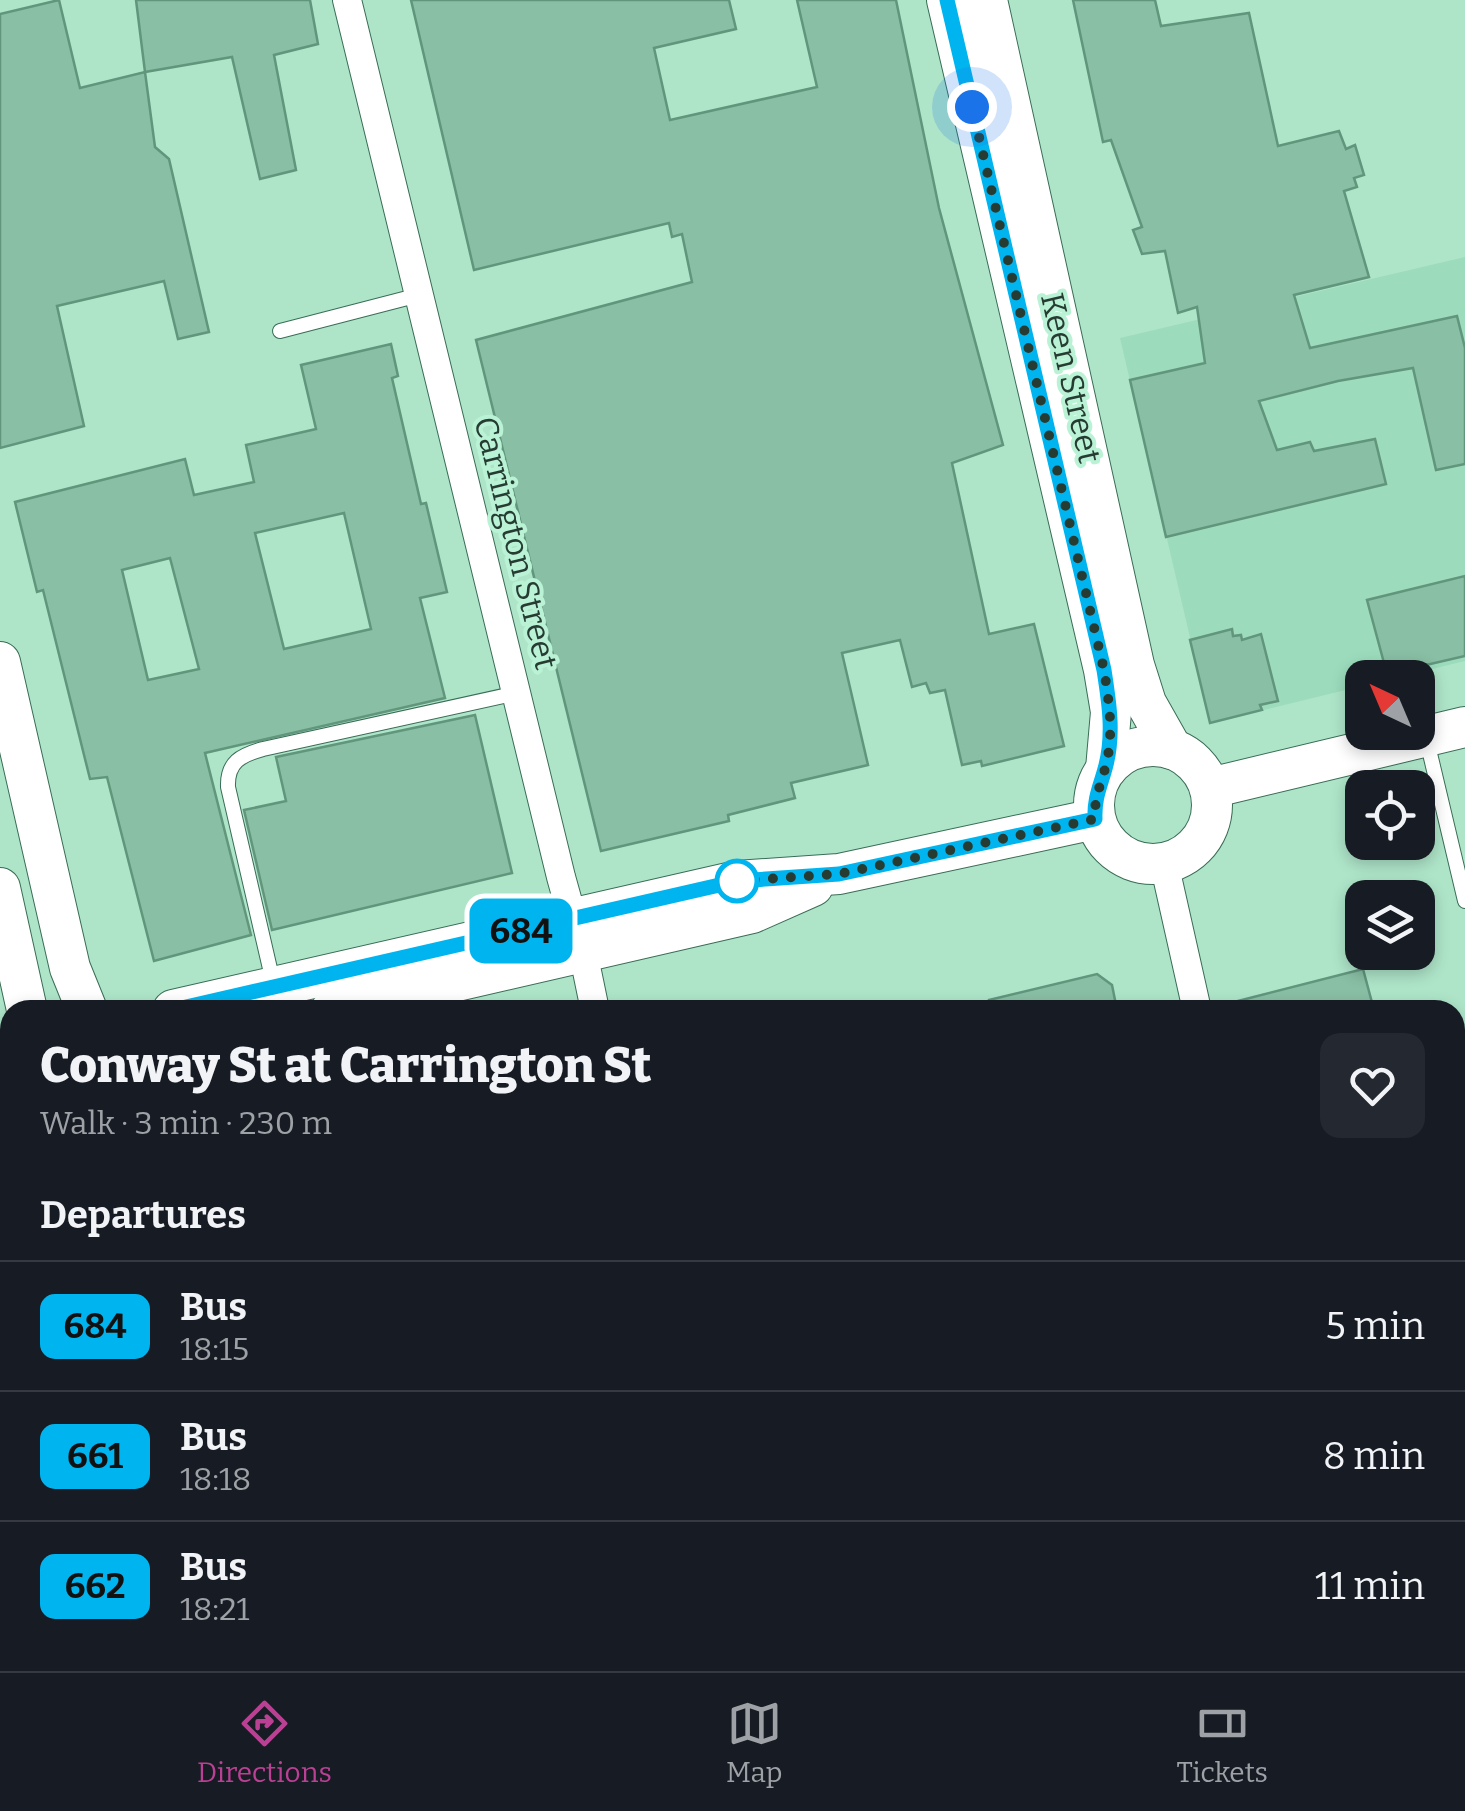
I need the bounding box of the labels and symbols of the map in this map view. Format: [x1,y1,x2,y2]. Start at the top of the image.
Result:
your location [947,82,997,132]
street label: Keen Street [1033,289,1109,467]
street label: Carrington Street [466,413,566,674]
north arrow [1345,660,1435,750]
unlabelled marker [716,860,758,902]
line badge: 684 [464,898,578,964]

